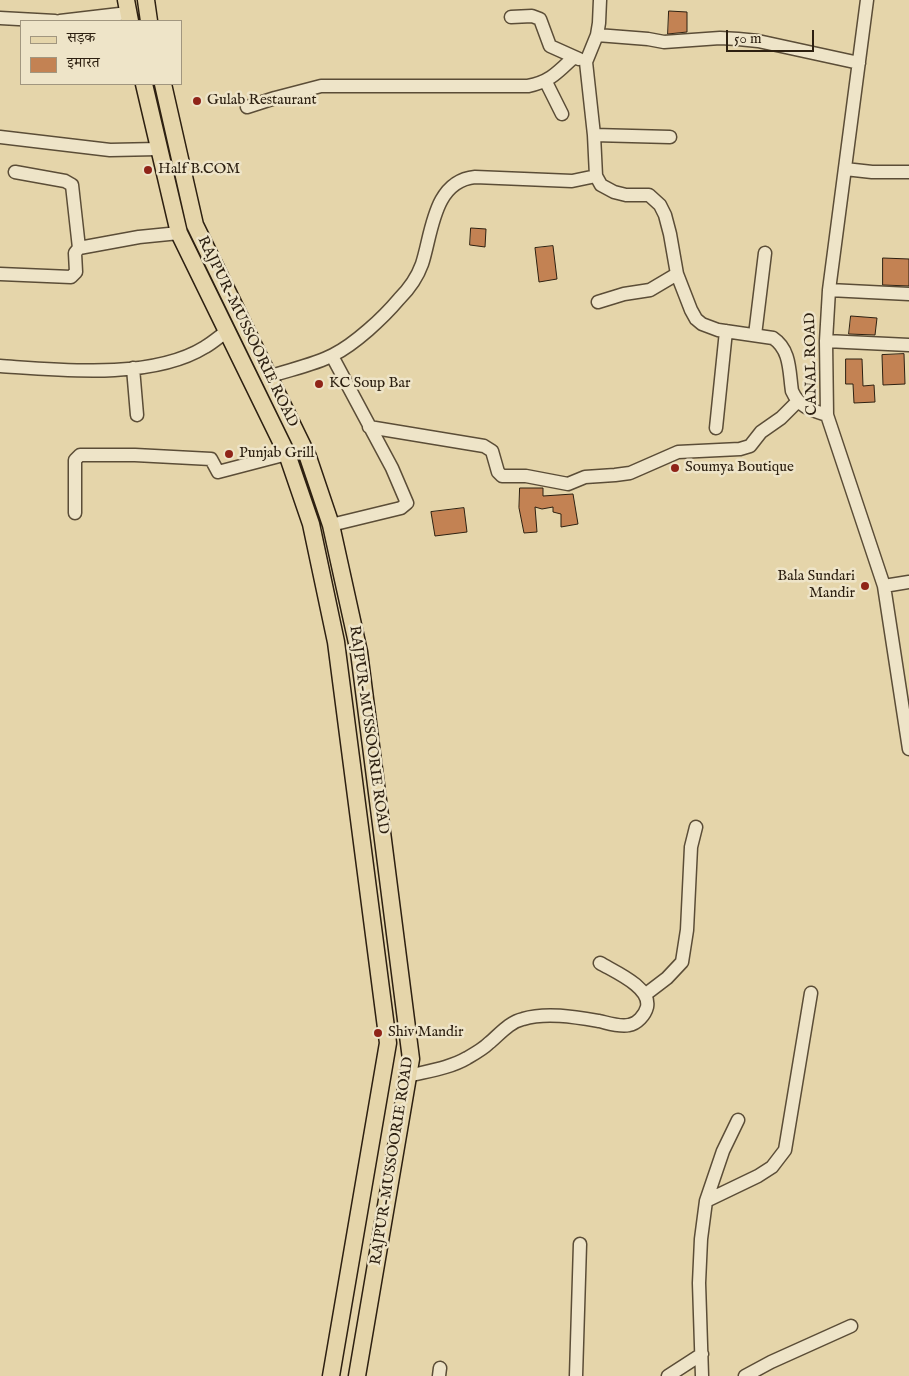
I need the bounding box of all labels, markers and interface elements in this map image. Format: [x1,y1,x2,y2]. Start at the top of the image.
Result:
legend [20,20,182,85]
scale bar [729,20,816,52]
text: सड़क [67,28,95,47]
text: 50 m [734,29,762,48]
text: इमारत [67,53,100,72]
place label: Gulab Restaurant [207,92,317,110]
marker: Gulab Restaurant [191,95,203,107]
place label: Half B.COM [158,161,240,179]
marker: Half B.COM [142,164,154,176]
street label: RAJPUR-MUSSOORIE ROAD [193,233,301,431]
street label: CANAL ROAD [802,312,822,416]
place label: KC Soup Bar [329,375,410,393]
marker: KC Soup Bar [313,378,325,390]
place label: Punjab Grill [239,445,314,463]
marker: Punjab Grill [223,448,235,460]
place label: Soumya Boutique [685,459,794,477]
marker: Soumya Boutique [669,462,681,474]
place label: Bala Sundari Mandir [777,568,855,603]
marker: Bala Sundari Mandir [859,580,871,592]
street label: RAJPUR-MUSSOORIE ROAD [344,625,392,835]
place label: Shiv Mandir [388,1024,464,1042]
marker: Shiv Mandir [372,1027,384,1039]
street label: RAJPUR-MUSSOORIE ROAD [368,1056,418,1266]

